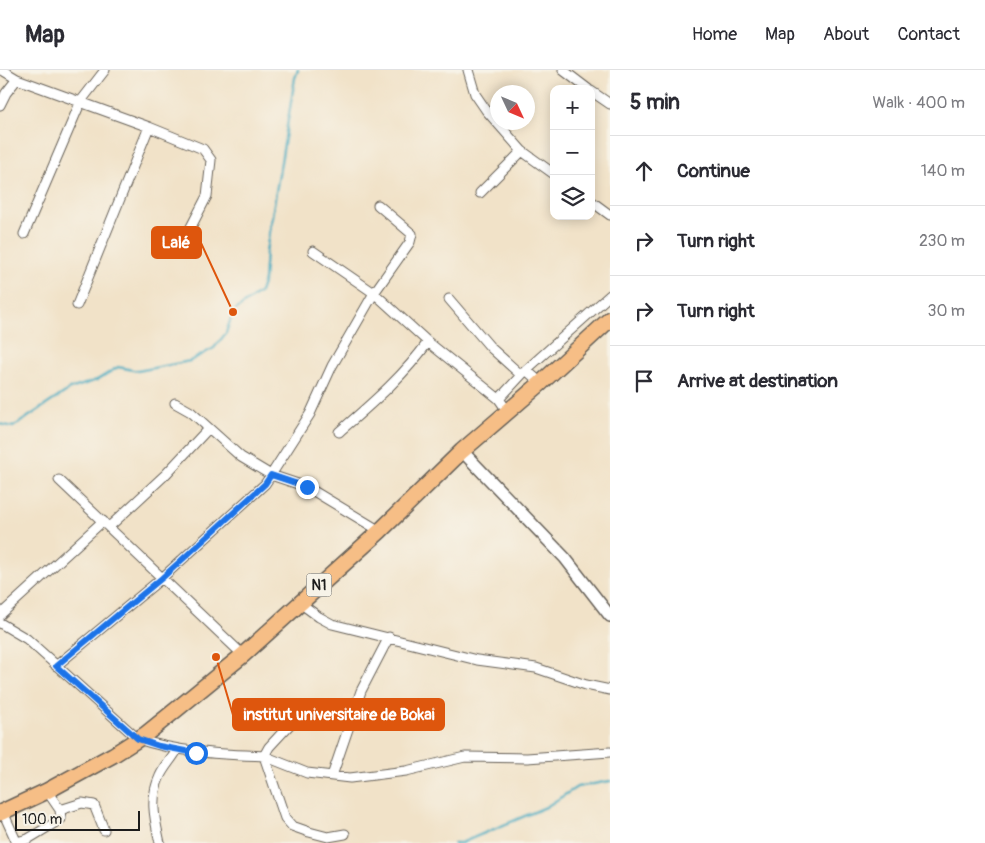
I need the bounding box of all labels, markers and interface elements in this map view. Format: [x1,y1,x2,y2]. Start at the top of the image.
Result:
text: Map [25,20,65,49]
text: Home [692,23,737,46]
text: Map [765,23,795,46]
text: About [823,23,869,46]
text: Contact [897,23,960,46]
north arrow [490,85,535,130]
map controls [550,85,595,220]
button: + [550,85,595,130]
text: 5 min [630,89,680,116]
text: Walk · 400 m [872,93,965,113]
button: − [550,130,595,175]
icon: ahead [630,157,658,185]
text: Continue [677,159,750,183]
text: 140 m [921,161,965,181]
button: layers [550,175,595,220]
callout: Lalé [152,227,201,258]
icon: right [630,227,658,255]
text: Turn right [677,229,755,253]
text: 230 m [919,231,965,251]
text: Lalé [162,233,191,253]
icon: right [630,297,658,325]
text: Turn right [677,299,755,323]
text: 30 m [927,301,965,321]
icon: arrive [630,367,658,395]
text: Arrive at destination [677,369,838,393]
route end [296,476,319,499]
road number: N1 [306,574,332,596]
callout: institut universitaire de Bokai [233,699,444,730]
text: institut universitaire de Bokai [244,705,435,725]
route start [185,742,208,765]
scale bar [15,808,140,831]
text: 100 m [22,811,62,828]

